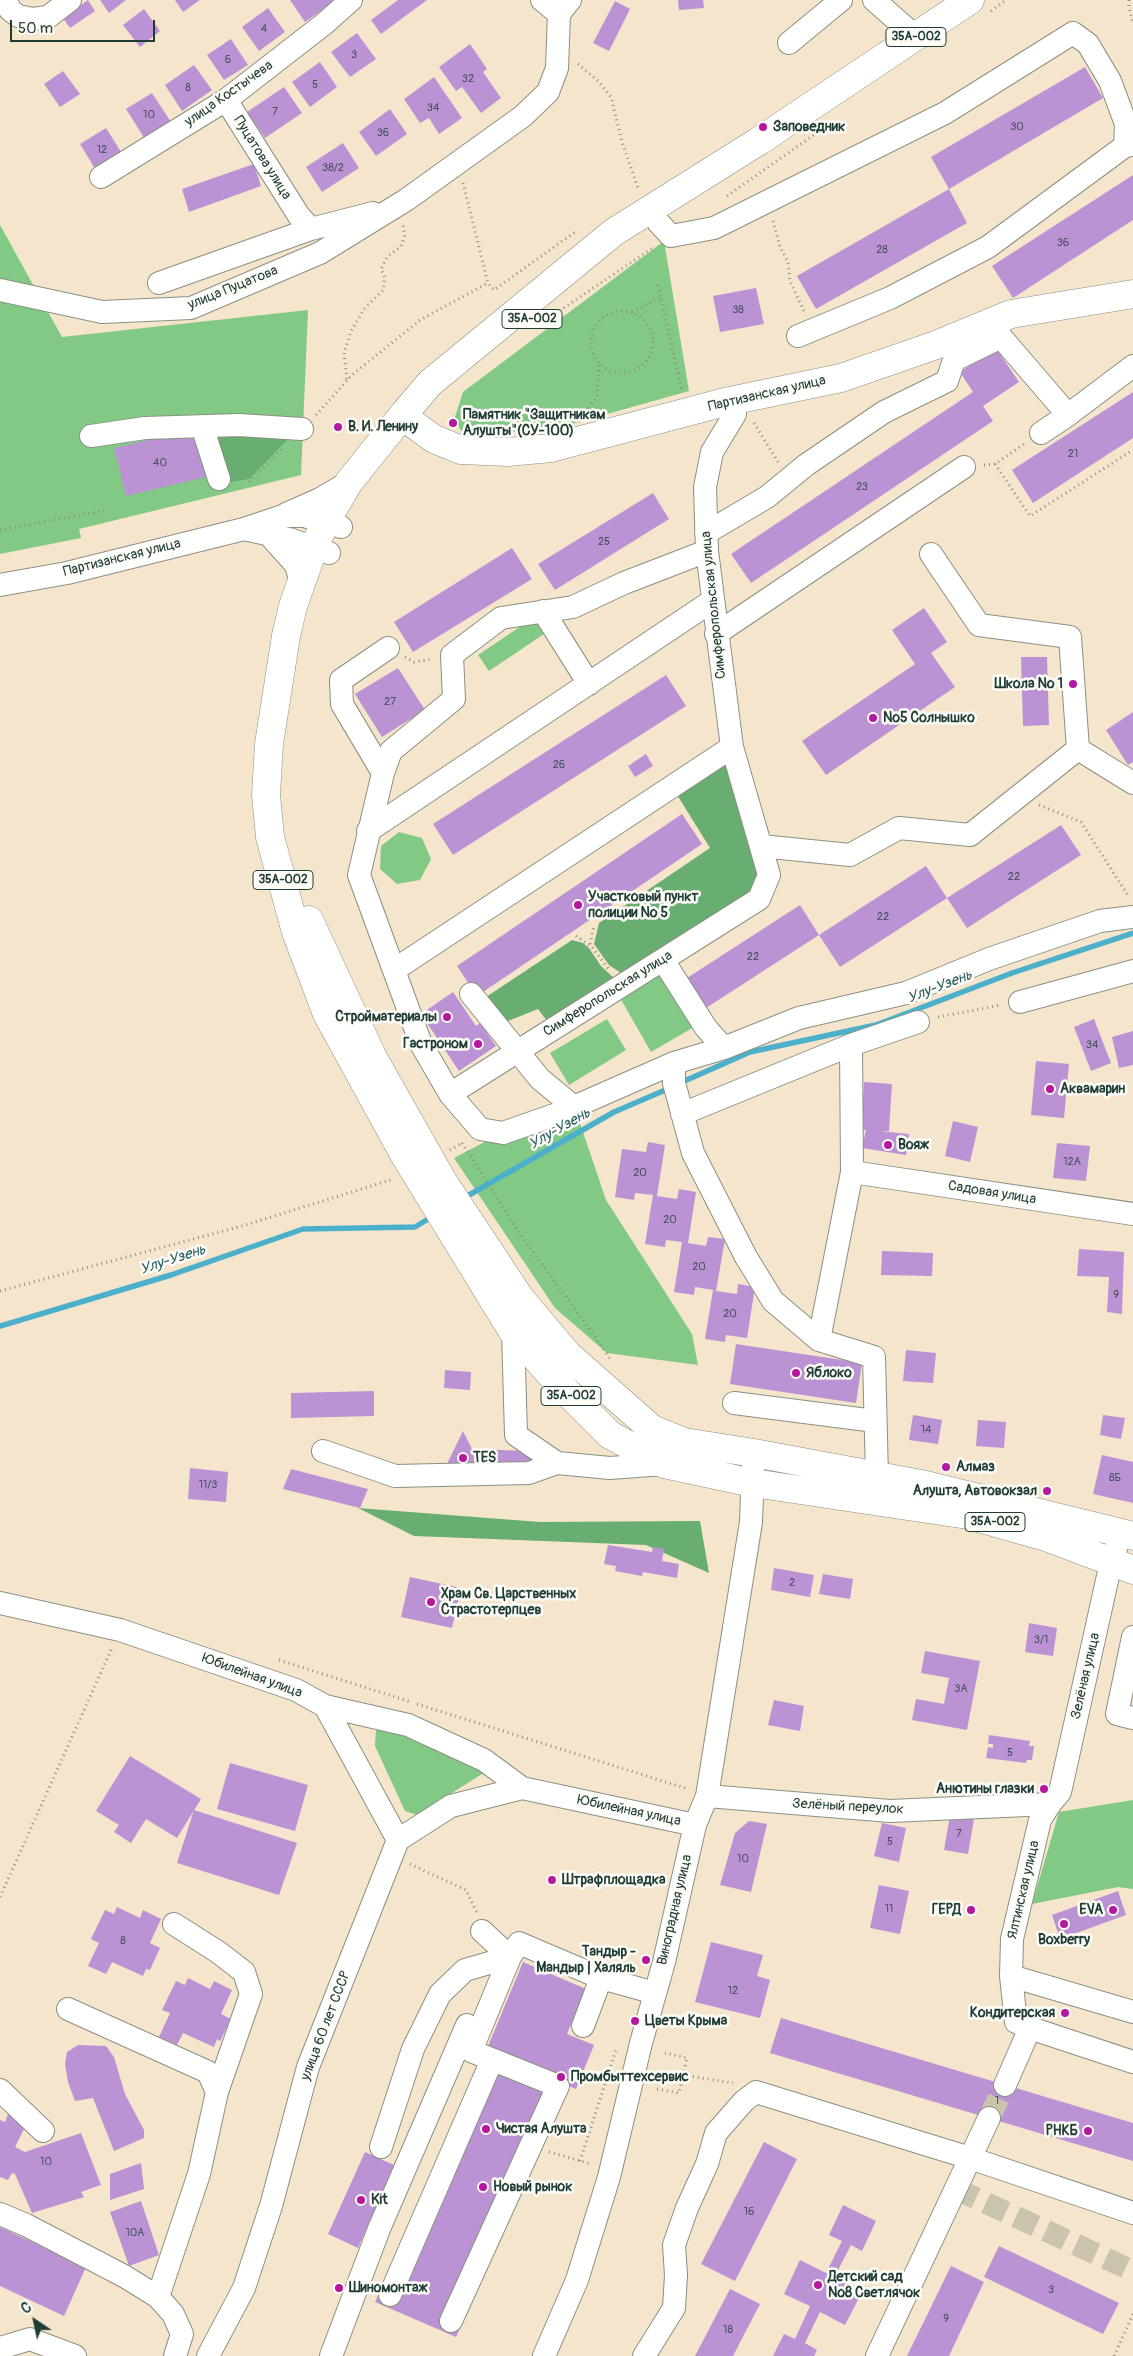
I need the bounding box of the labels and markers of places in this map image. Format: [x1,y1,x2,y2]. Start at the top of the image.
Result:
place label: Заповедник [773,119,845,135]
marker: Заповедник [757,121,769,133]
place label: Памятник "Защитникам Алушты"(СУ-100) [463,407,606,440]
marker: Памятник "Защитникам Алушты"(СУ-100) [447,417,459,429]
place label: В. И. Ленину [348,419,418,435]
marker: В. И. Ленину [332,421,344,433]
place label: Школа № 1 [994,676,1063,692]
marker: Школа № 1 [1067,678,1079,690]
place label: №5 Солнышко [883,710,975,726]
marker: №5 Солнышко [867,712,879,724]
place label: Участковый пункт полиции № 5 [588,889,699,922]
marker: Участковый пункт полиции № 5 [572,899,584,911]
place label: Стройматериалы [335,1009,437,1025]
marker: Стройматериалы [441,1011,453,1023]
place label: Гастроном [403,1036,468,1052]
marker: Гастроном [472,1038,484,1050]
place label: Аквамарин [1060,1081,1125,1097]
marker: Аквамарин [1044,1083,1056,1095]
place label: Вояж [898,1137,929,1153]
marker: Вояж [882,1139,894,1151]
place label: Яблоко [806,1365,852,1381]
marker: Яблоко [790,1367,802,1379]
place label: TES [473,1450,496,1466]
marker: TES [457,1452,469,1464]
place label: Алмаз [956,1459,995,1475]
marker: Алмаз [940,1461,952,1473]
place label: Алушта, Автовокзал [913,1483,1037,1499]
marker: Алушта, Автовокзал [1041,1485,1053,1497]
place label: Храм Св. Царственных Страстотерпцев [441,1586,576,1618]
marker: Храм Св. Царственных Страстотерпцев [425,1596,437,1608]
place label: Анютины глазки [936,1781,1034,1797]
marker: Анютины глазки [1038,1783,1050,1795]
place label: Штрафплощадка [562,1872,665,1888]
marker: Штрафплощадка [546,1874,558,1886]
place label: ГЕРД [932,1902,961,1918]
place label: EVA [1079,1902,1103,1918]
marker: ГЕРД [965,1904,977,1916]
marker: EVA [1107,1904,1119,1916]
marker: Boxberry [1058,1918,1070,1930]
place label: Boxberry [1038,1932,1090,1948]
place label: Тандыр - Мандыр | Халяль [536,1944,636,1976]
marker: Тандыр - Мандыр | Халяль [640,1954,652,1966]
place label: Кондитерская [970,2005,1055,2021]
marker: Кондитерская [1059,2007,1071,2019]
place label: Цветы Крыма [645,2013,727,2029]
marker: Цветы Крыма [629,2015,641,2027]
place label: Промбыттехсервис [571,2069,689,2085]
marker: Промбыттехсервис [555,2071,567,2083]
place label: Чистая Алушта [496,2121,586,2137]
marker: Чистая Алушта [480,2123,492,2135]
place label: РНКБ [1046,2123,1078,2139]
marker: РНКБ [1082,2125,1094,2137]
place label: Новый рынок [493,2179,572,2195]
marker: Новый рынок [477,2181,489,2193]
place label: Kit [371,2192,388,2208]
marker: Kit [355,2194,367,2206]
place label: Детский сад №8 Светлячок [828,2269,920,2302]
marker: Детский сад №8 Светлячок [812,2279,824,2291]
place label: Шиномонтаж [349,2280,427,2296]
marker: Шиномонтаж [333,2282,345,2294]

